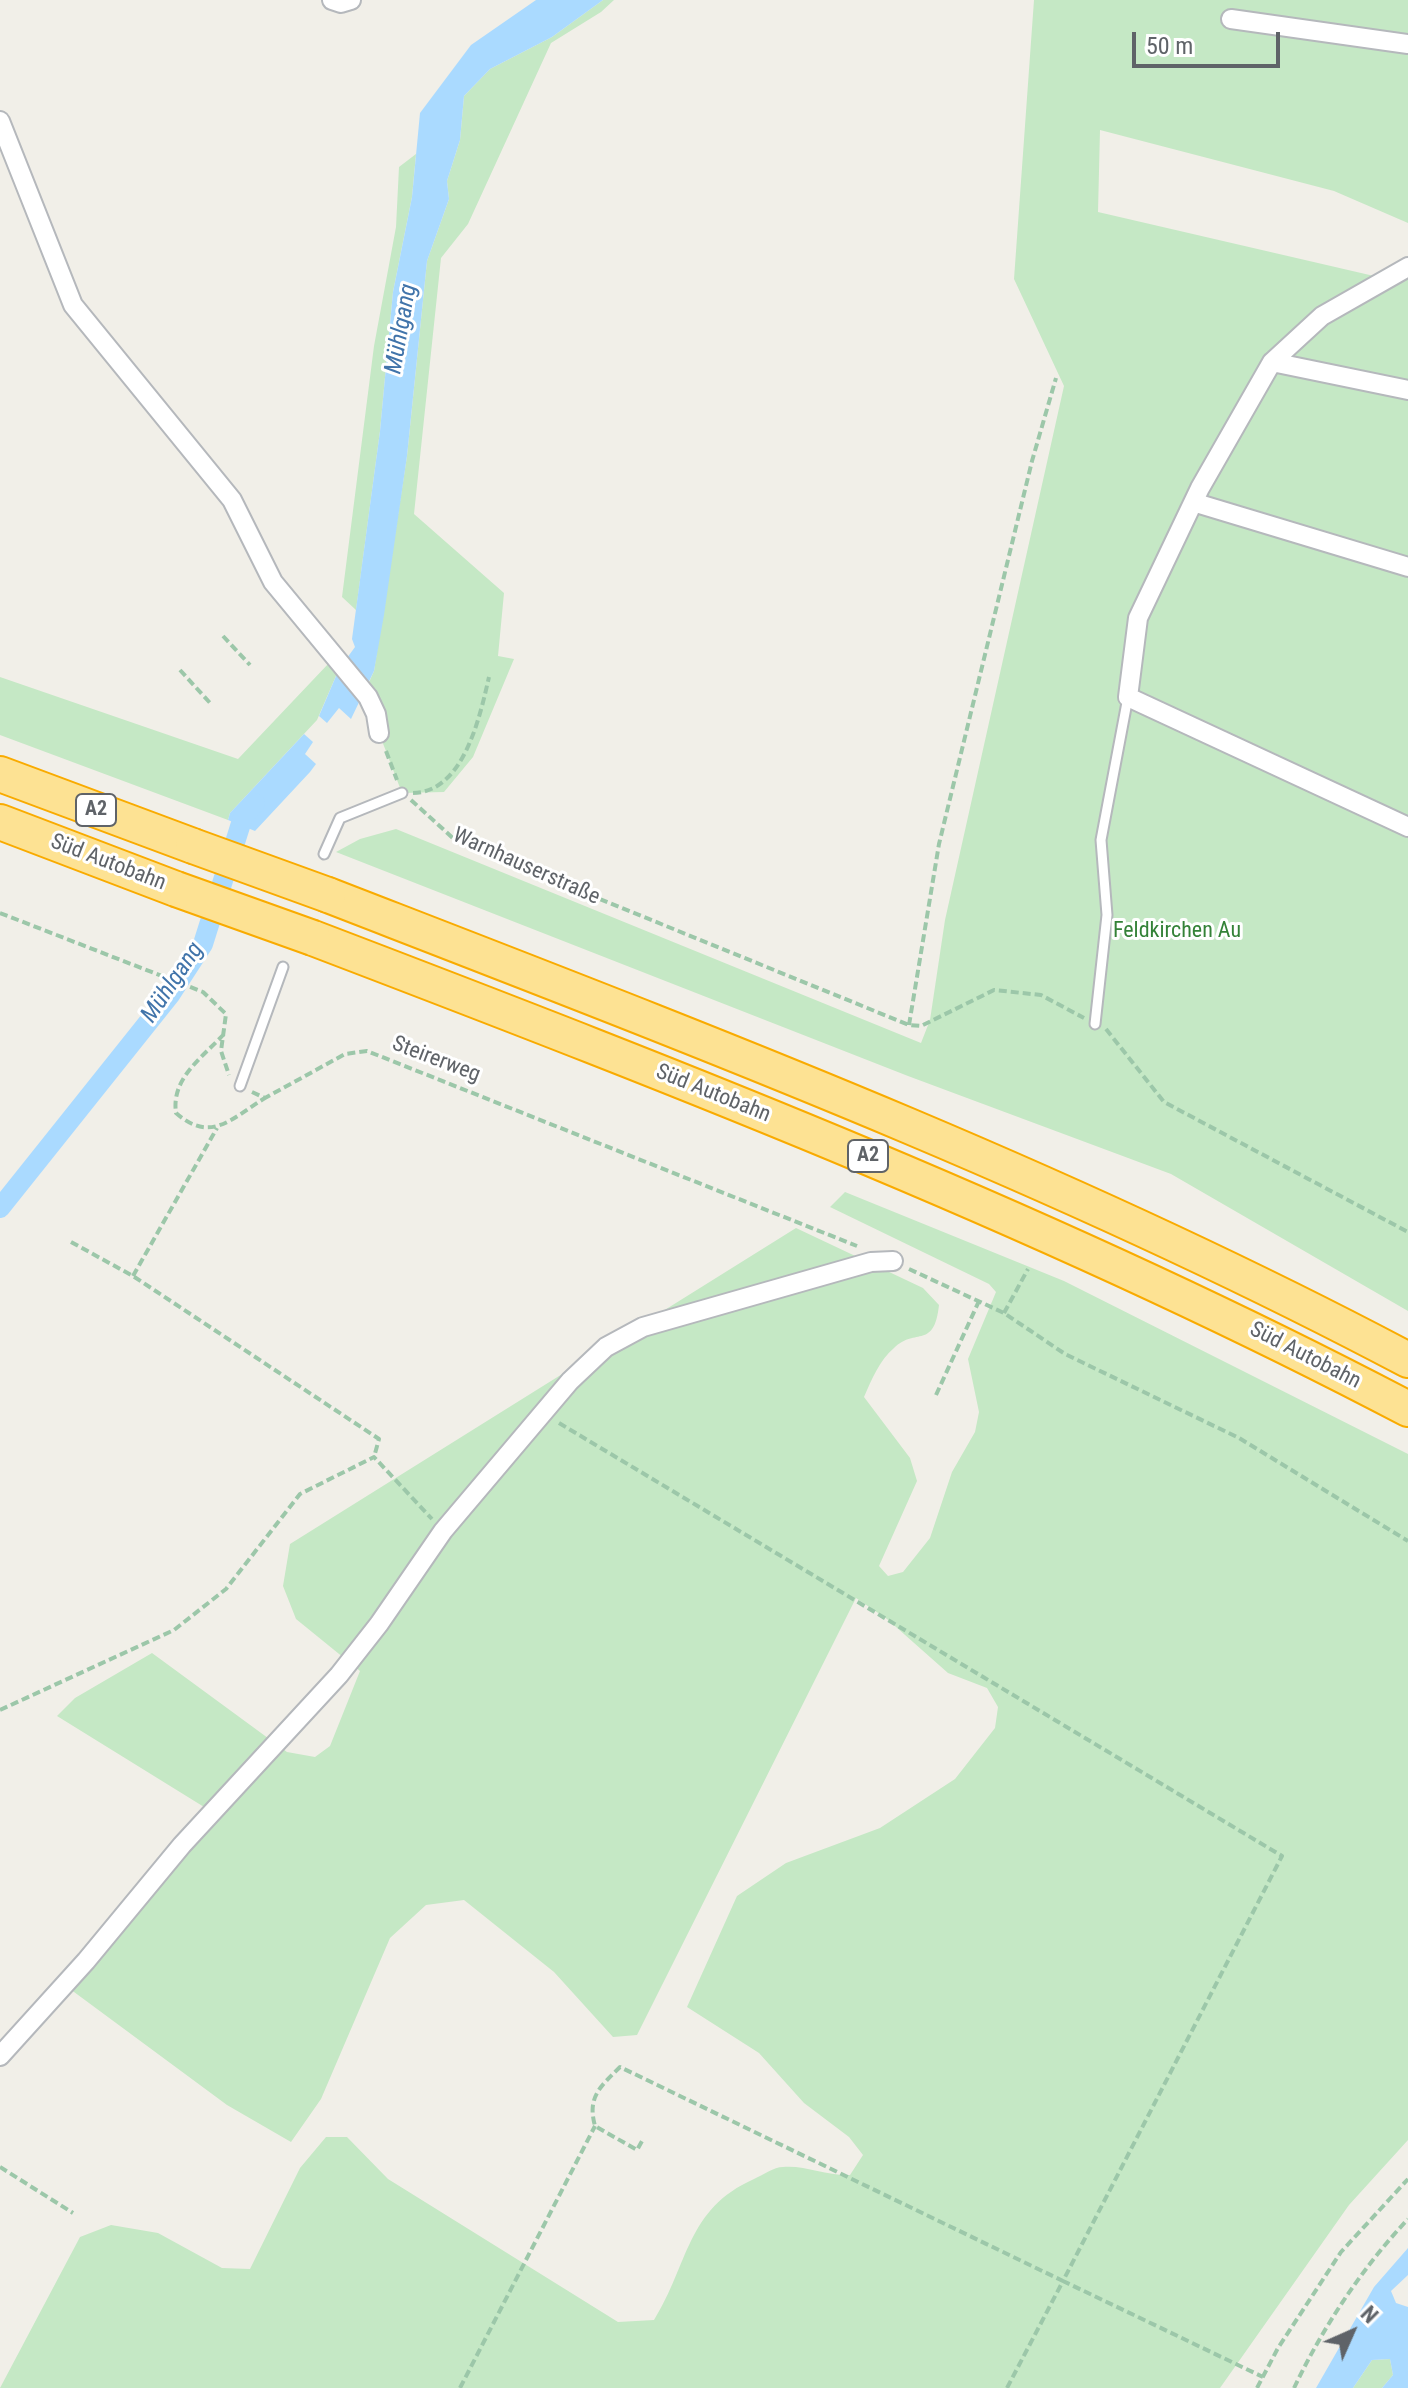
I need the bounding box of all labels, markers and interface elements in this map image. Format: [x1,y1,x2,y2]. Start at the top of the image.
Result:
scale bar [1136,16,1284,66]
text: 50 m [1146,32,1193,60]
water label: Mühlgang [380,282,424,376]
road number: A2 [76,794,116,826]
street label: Warnhauserstraße [448,823,604,911]
street label: Süd Autobahn [47,829,169,897]
park label: Feldkirchen Au [1113,918,1241,944]
water label: Mühlgang [136,937,210,1029]
street label: Steirerweg [388,1031,484,1089]
street label: Süd Autobahn [652,1059,774,1129]
road number: A2 [848,1140,888,1172]
street label: Süd Autobahn [1245,1317,1365,1395]
north arrow [1312,2292,1392,2372]
text: N [1356,2301,1383,2328]

